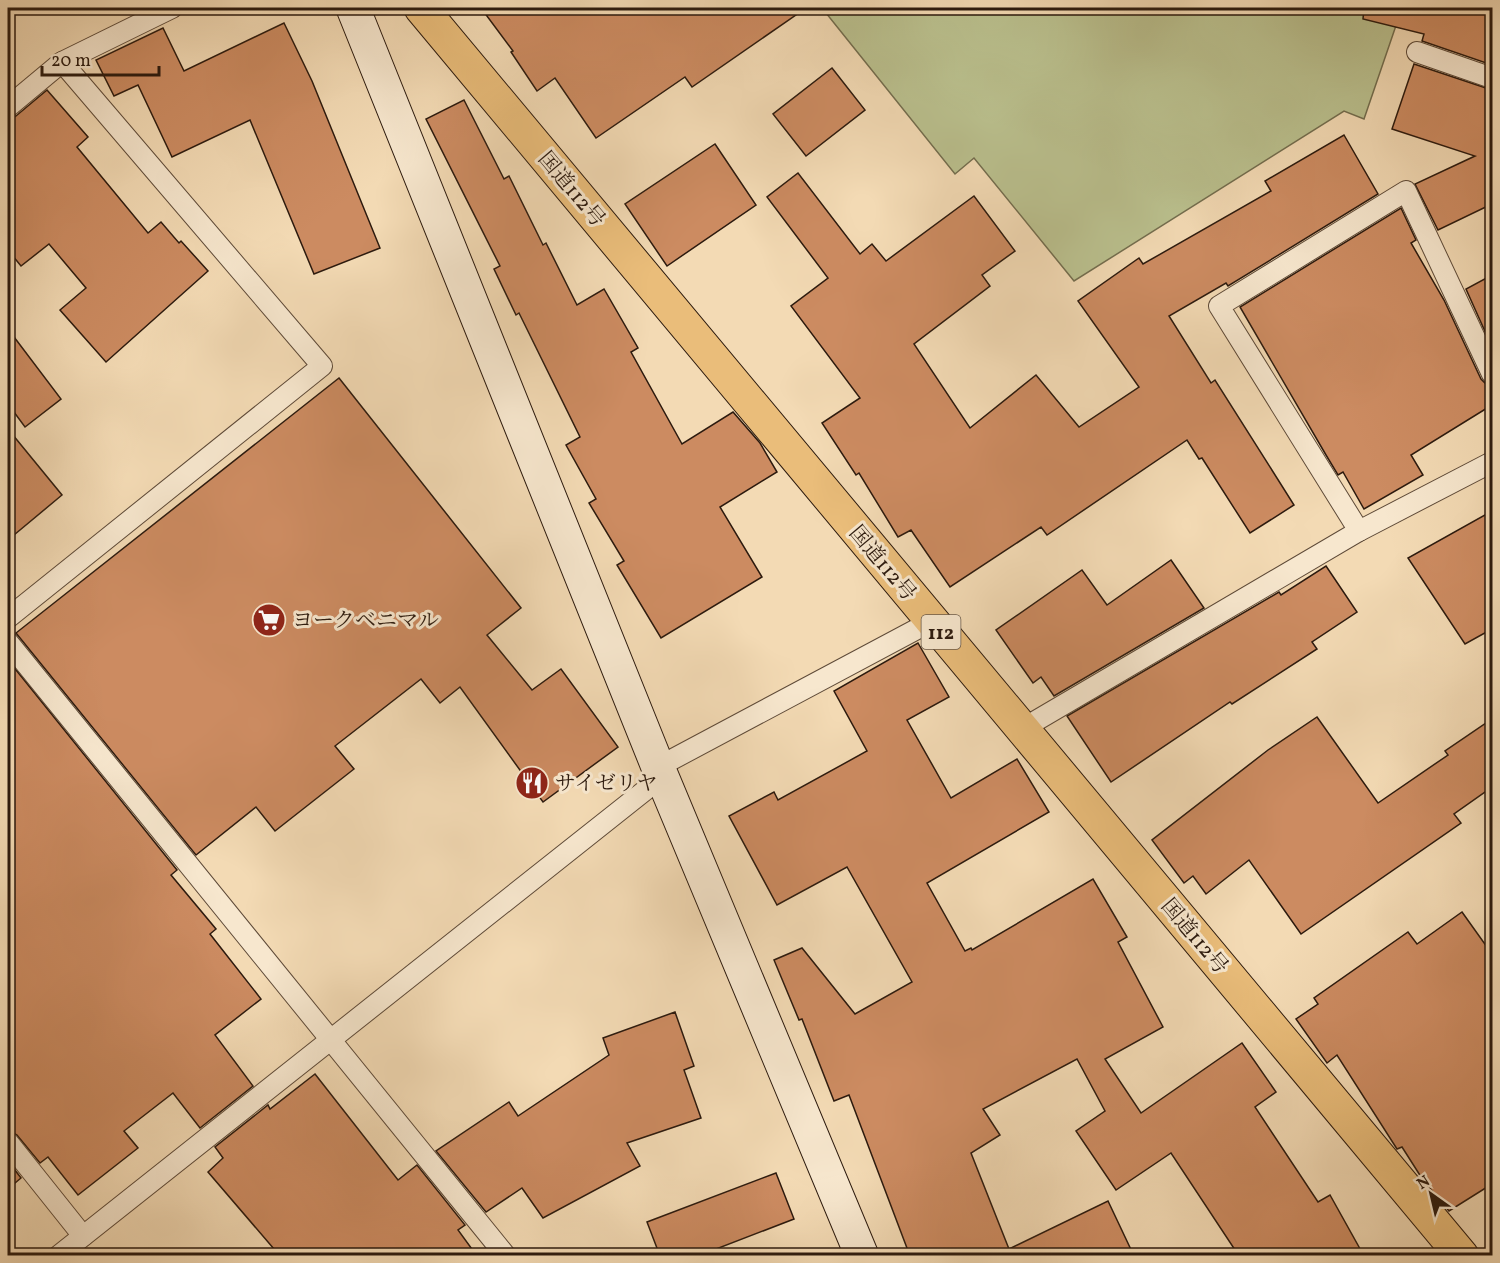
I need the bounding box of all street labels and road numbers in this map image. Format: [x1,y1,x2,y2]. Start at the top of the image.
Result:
street label: 国道112号 [531,146,611,234]
street label: 国道112号 [842,520,922,608]
road number: 112 [922,615,960,649]
street label: 国道112号 [1154,893,1234,981]

